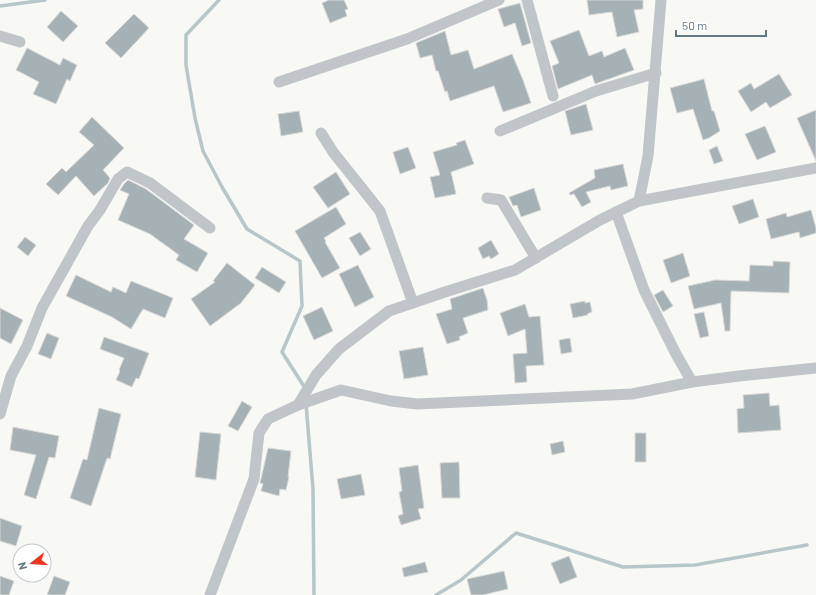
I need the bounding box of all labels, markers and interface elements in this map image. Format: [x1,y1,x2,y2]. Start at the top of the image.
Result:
scale bar [676,12,766,38]
text: 50 m [682,18,707,32]
north arrow [12,543,52,583]
text: N [15,561,29,571]

